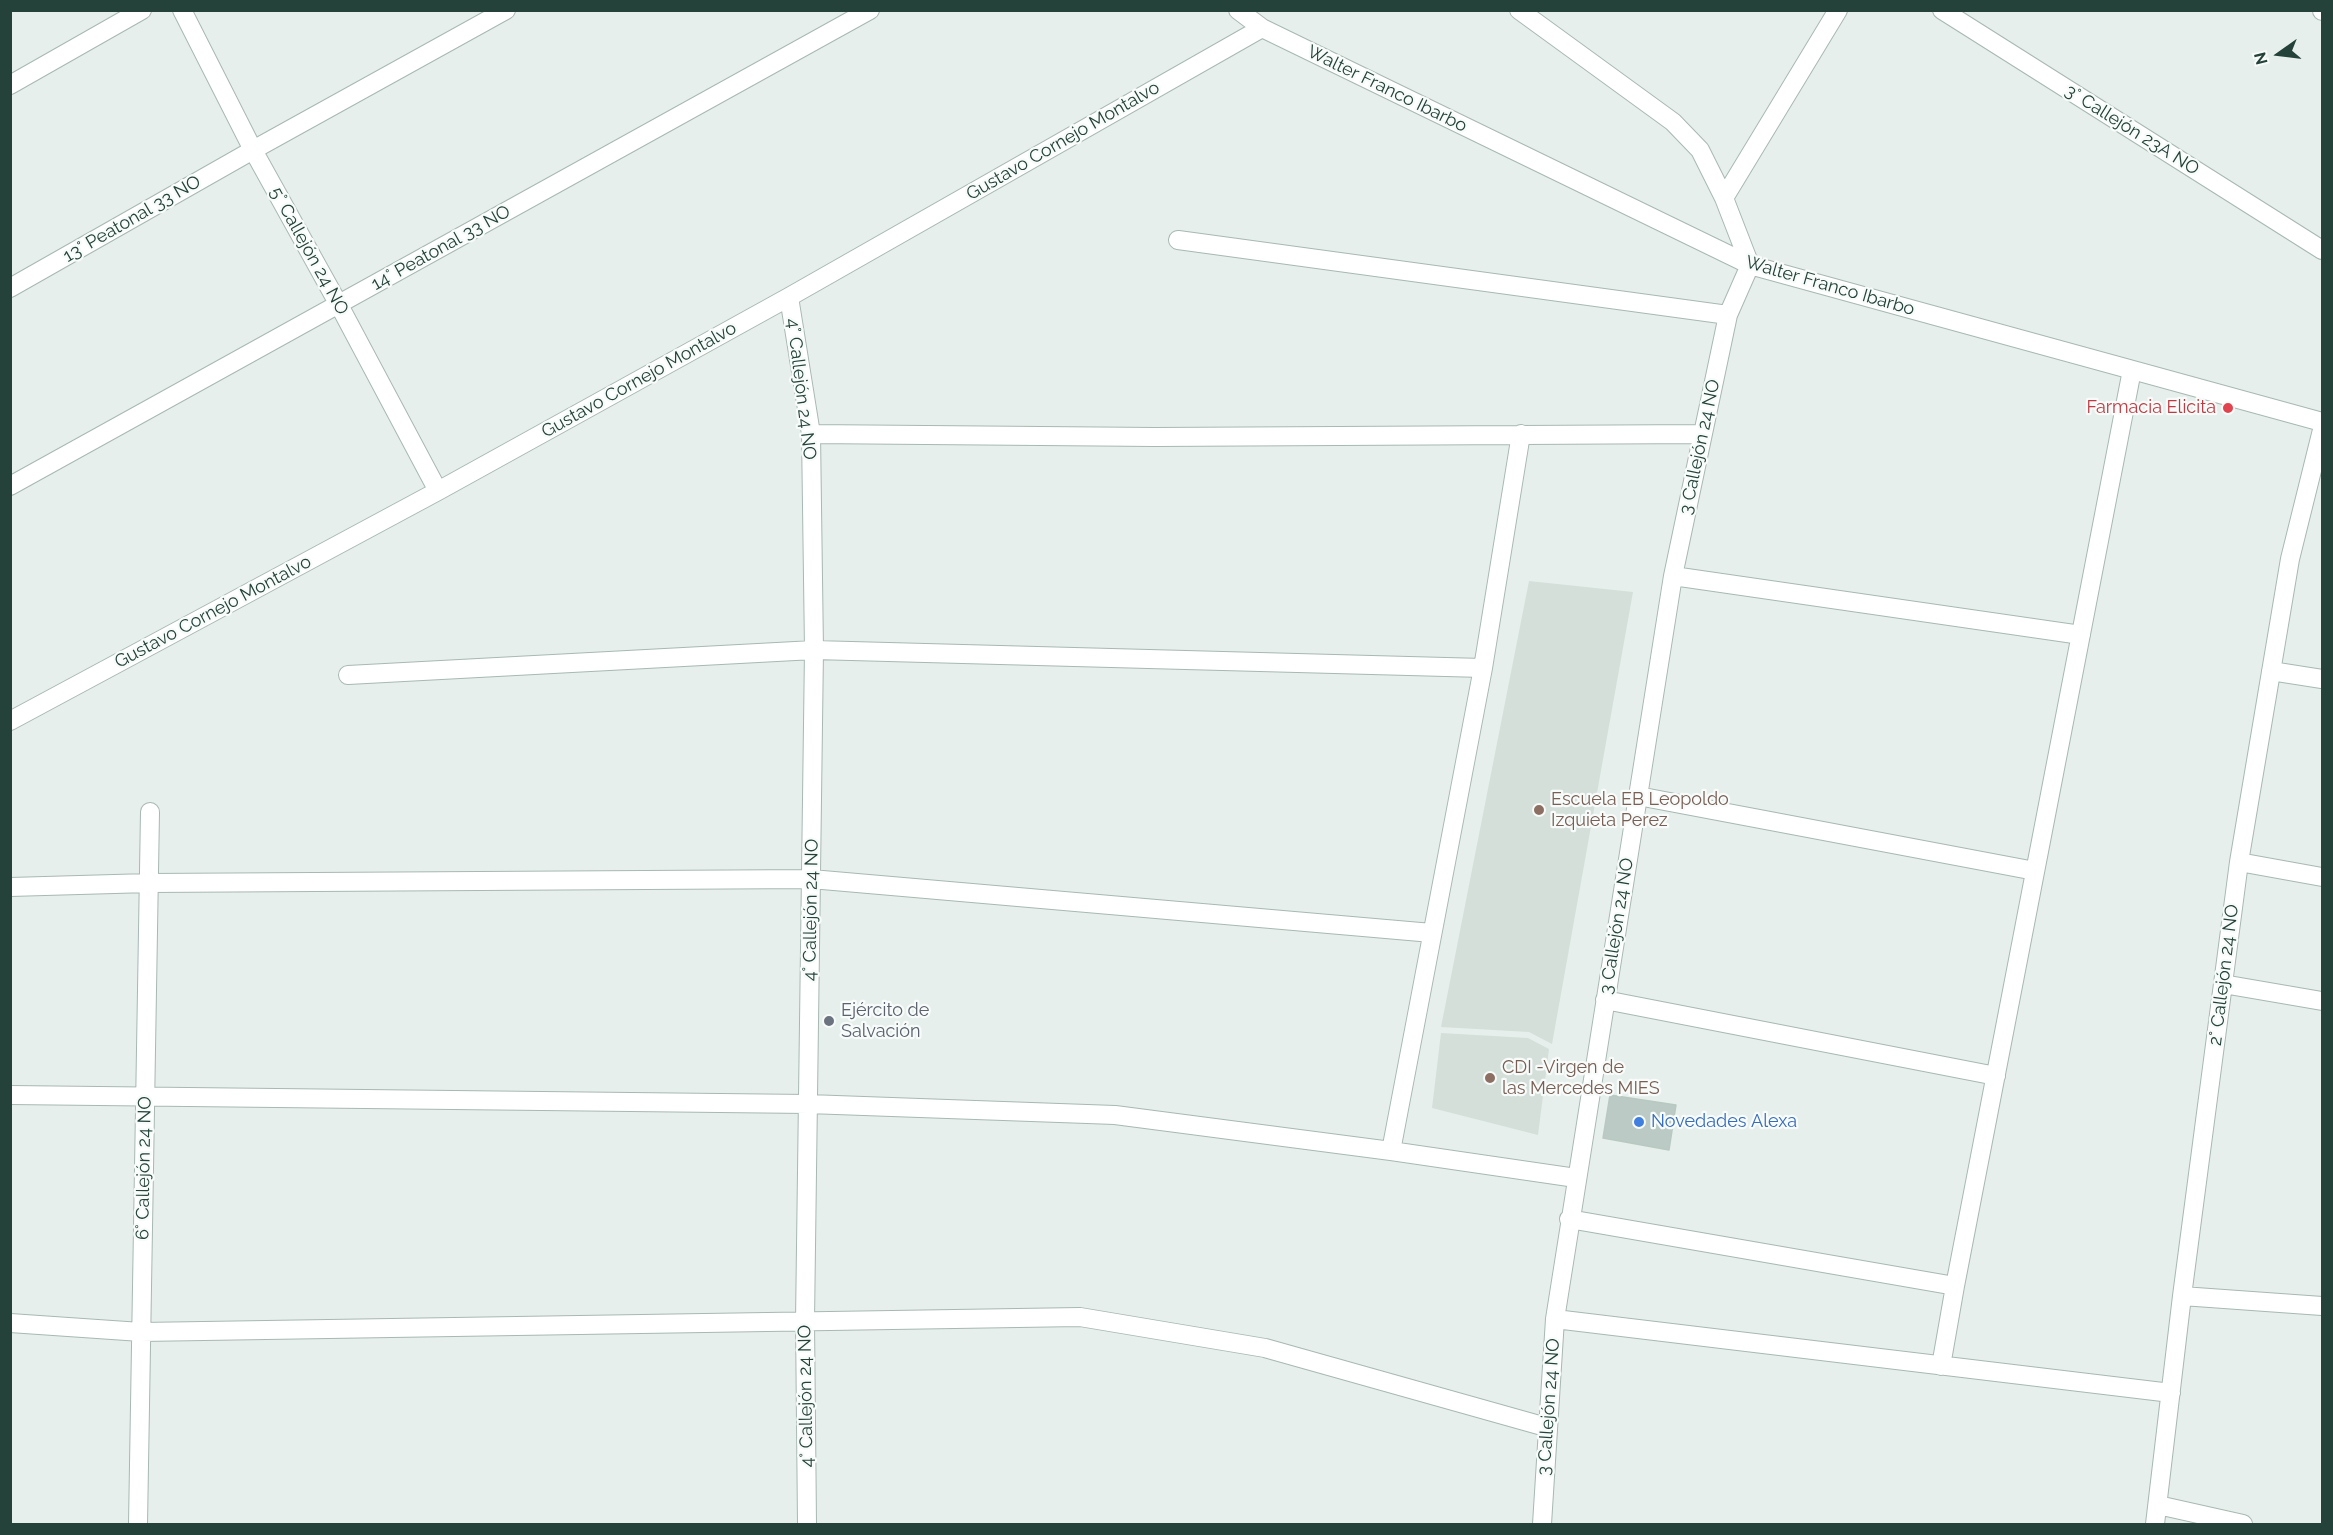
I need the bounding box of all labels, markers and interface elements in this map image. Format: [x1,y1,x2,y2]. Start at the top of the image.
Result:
north arrow [2249,24,2309,84]
street label: Walter Franco Ibarbo [1304,41,1470,137]
text: N [2250,50,2272,67]
street label: Gustavo Cornejo Montalvo [963,77,1163,205]
street label: 3° Callejón 23A NO [2061,80,2203,180]
street label: 13° Peatonal 33 NO [59,171,205,267]
street label: 5° Callejón 24 NO [265,183,353,319]
street label: 14° Peatonal 33 NO [368,201,514,295]
street label: Walter Franco Ibarbo [1743,251,1917,321]
street label: Gustavo Cornejo Montalvo [538,317,740,443]
street label: 4° Callejón 24 NO [782,317,820,461]
street label: 3 Callejón 24 NO [1675,377,1725,517]
place label: Farmacia Elicita [2086,397,2216,419]
marker: Farmacia Elicita [2221,401,2235,415]
street label: Gustavo Cornejo Montalvo [111,551,315,673]
place label: Escuela EB Leopoldo Izquieta Perez [1551,789,1729,832]
marker: Escuela EB Leopoldo Izquieta Perez [1532,803,1546,817]
street label: 4° Callejón 24 NO [799,839,823,981]
street label: 3 Callejón 24 NO [1596,856,1638,996]
street label: 2° Callejón 24 NO [2205,903,2243,1047]
place label: Ejército de Salvación [841,1000,929,1042]
marker: Ejército de Salvación [822,1014,836,1028]
place label: CDI -Virgen de las Mercedes MIES [1502,1057,1660,1100]
marker: CDI -Virgen de las Mercedes MIES [1483,1071,1497,1085]
street label: 6° Callejón 24 NO [132,1096,156,1240]
place label: Novedades Alexa [1651,1111,1797,1133]
marker: Novedades Alexa [1632,1115,1646,1129]
street label: 4° Callejón 24 NO [794,1325,818,1467]
street label: 3 Callejón 24 NO [1533,1338,1565,1476]

